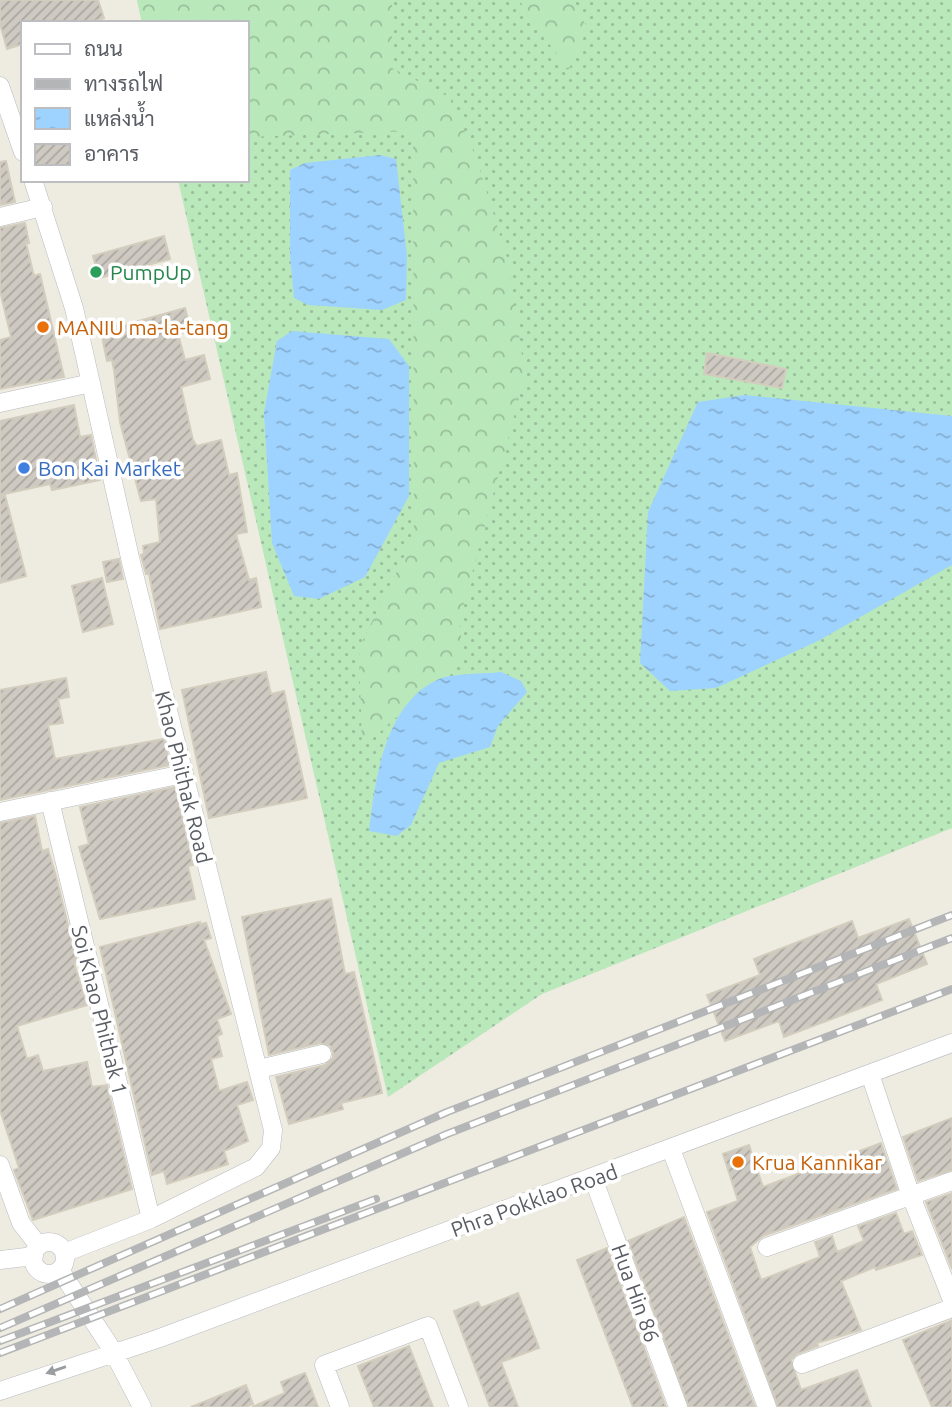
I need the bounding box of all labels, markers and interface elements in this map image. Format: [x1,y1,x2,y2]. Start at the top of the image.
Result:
legend [21,21,248,182]
text: ถนน [84,36,123,60]
text: ทางรถไฟ [84,71,163,95]
text: แหล่งน้ำ [84,101,155,130]
text: อาคาร [84,141,140,165]
place label: PumpUp [110,260,192,284]
marker: PumpUp [88,264,104,280]
place label: MANIU ma-la-tang [57,315,229,339]
marker: MANIU ma-la-tang [35,319,51,335]
place label: Bon Kai Market [38,456,181,480]
marker: Bon Kai Market [16,460,32,476]
street label: Khao Phithak Road [151,688,217,866]
street label: Soi Khao Phithak 1 [67,923,133,1097]
place label: Krua Kannikar [752,1150,882,1174]
marker: Krua Kannikar [730,1154,746,1170]
street label: Phra Pokklao Road [447,1159,621,1241]
street label: Hua Hin 86 [607,1241,665,1345]
one-way arrow [46,1365,67,1376]

